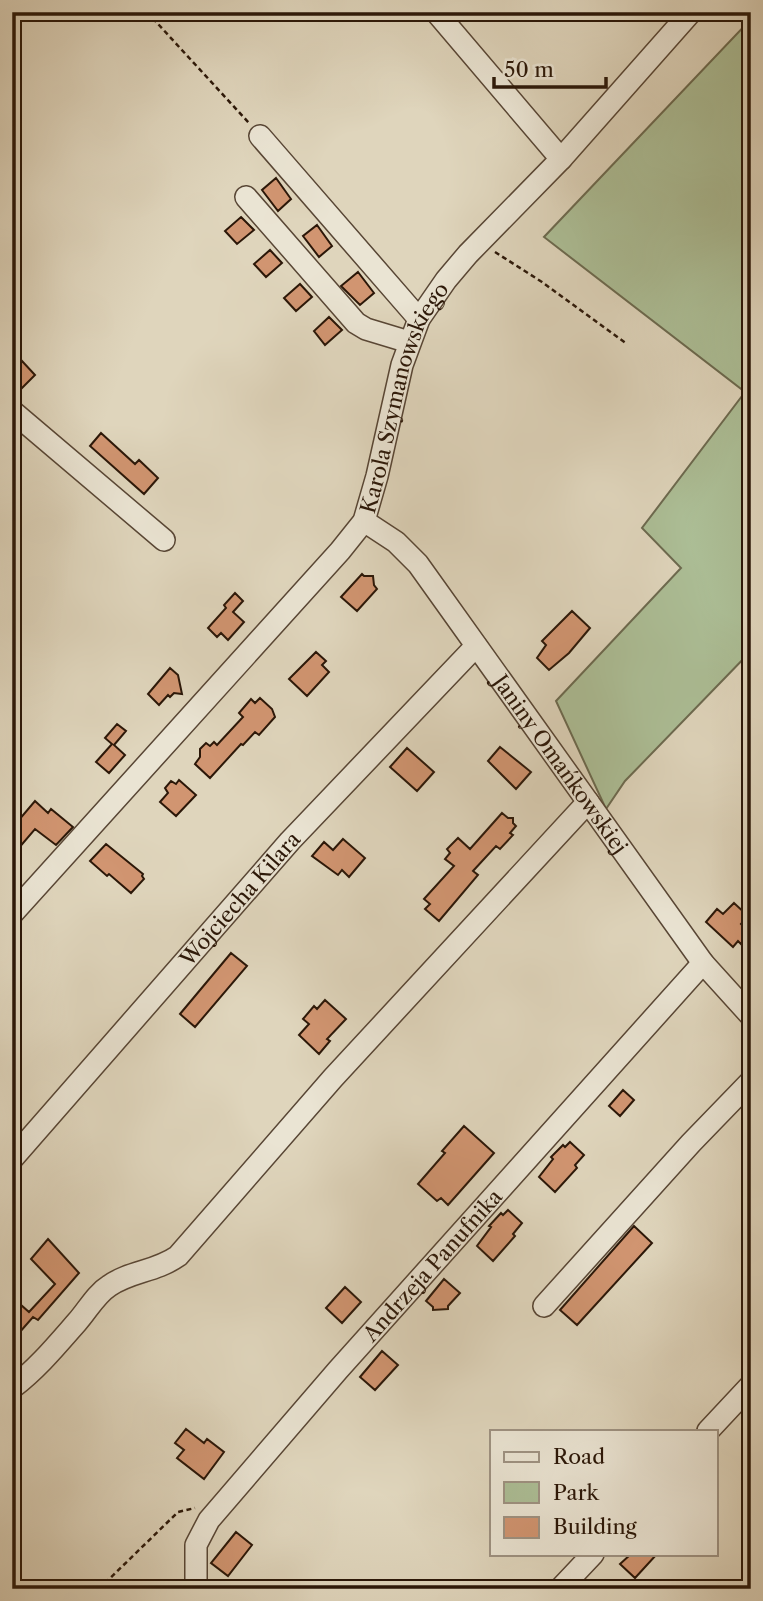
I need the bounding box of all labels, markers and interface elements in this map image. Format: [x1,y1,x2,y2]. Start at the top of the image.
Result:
scale bar [494,46,606,90]
text: 50 m [504,57,554,82]
street label: Karola Szymanowskiego [354,277,453,516]
street label: Janiny Omańkowskiej [487,667,633,858]
street label: Wojciecha Kilara [174,826,306,971]
street label: Andrzeja Panufnika [357,1183,507,1347]
legend [490,1430,718,1556]
text: Road [553,1444,605,1469]
text: Park [553,1480,599,1505]
text: Building [553,1514,638,1539]

